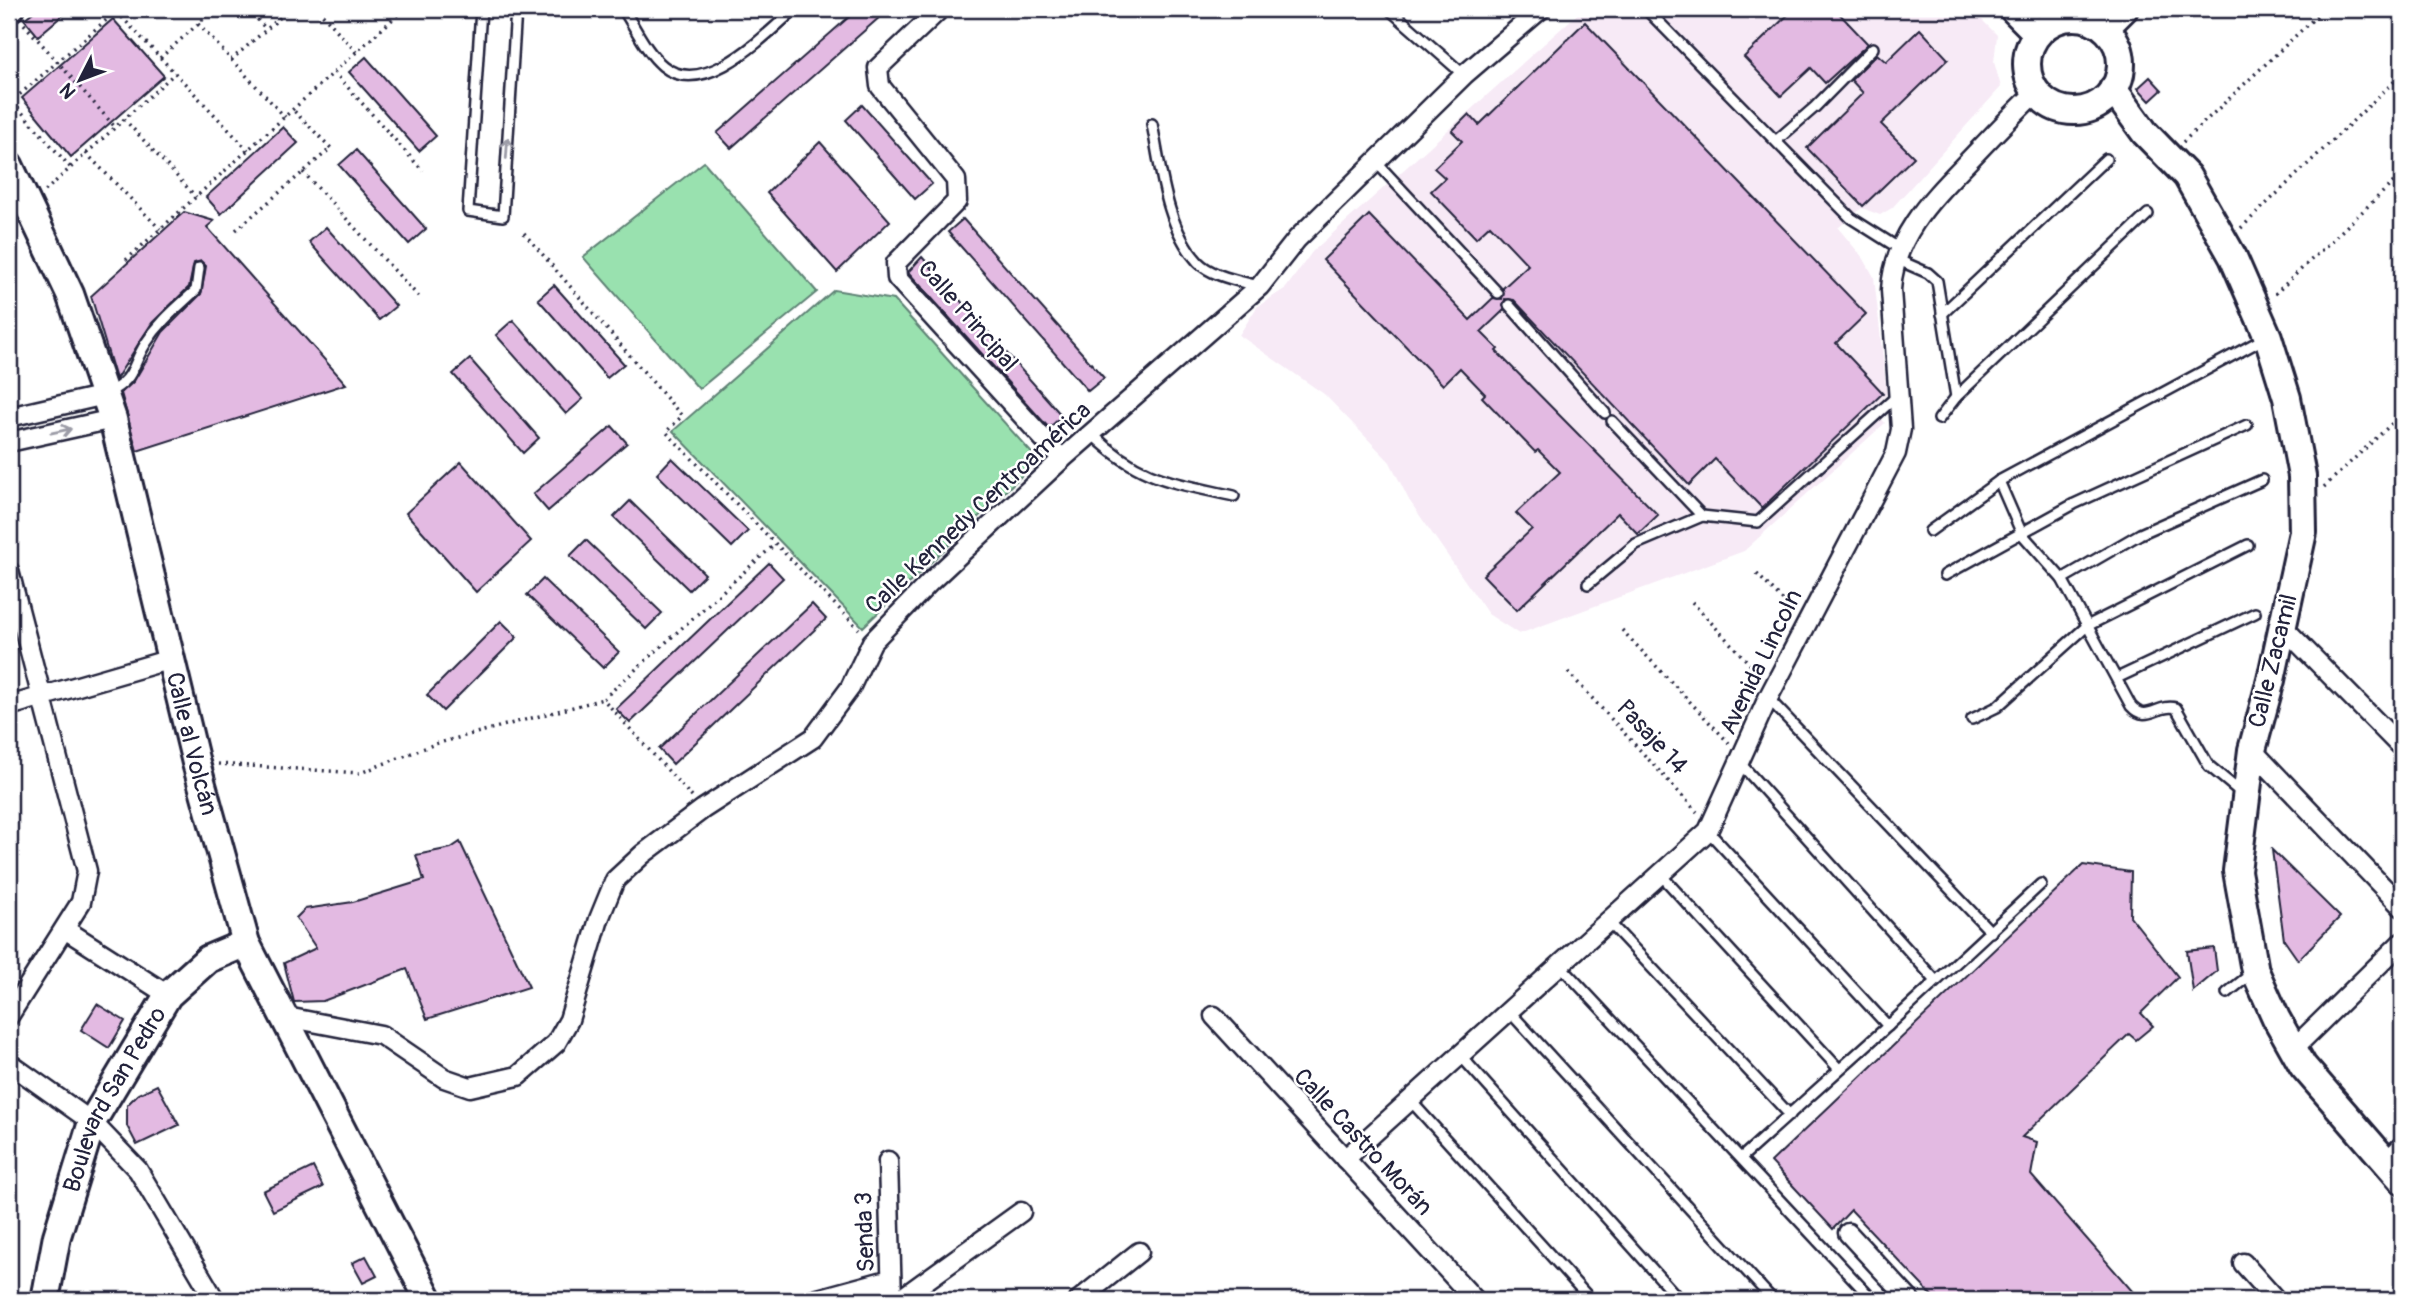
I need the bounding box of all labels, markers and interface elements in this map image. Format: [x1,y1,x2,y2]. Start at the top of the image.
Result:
north arrow [46,46,116,116]
text: N [55,78,81,104]
one-way arrow [501,137,514,160]
street label: Calle Principal [912,254,1024,378]
street label: Calle Kennedy Centroamérica [859,396,1097,620]
one-way arrow [49,423,72,437]
street label: Avenida Lincoln [1713,585,1809,739]
street label: Calle Zacamil [2242,591,2304,731]
street label: Calle al Volcán [160,669,224,818]
street label: Pasaje 14 [1610,694,1694,780]
street label: Boulevard San Pedro [57,1001,172,1196]
street label: Calle Castro Morán [1287,1062,1439,1222]
street label: Senda 3 [849,1191,881,1273]

